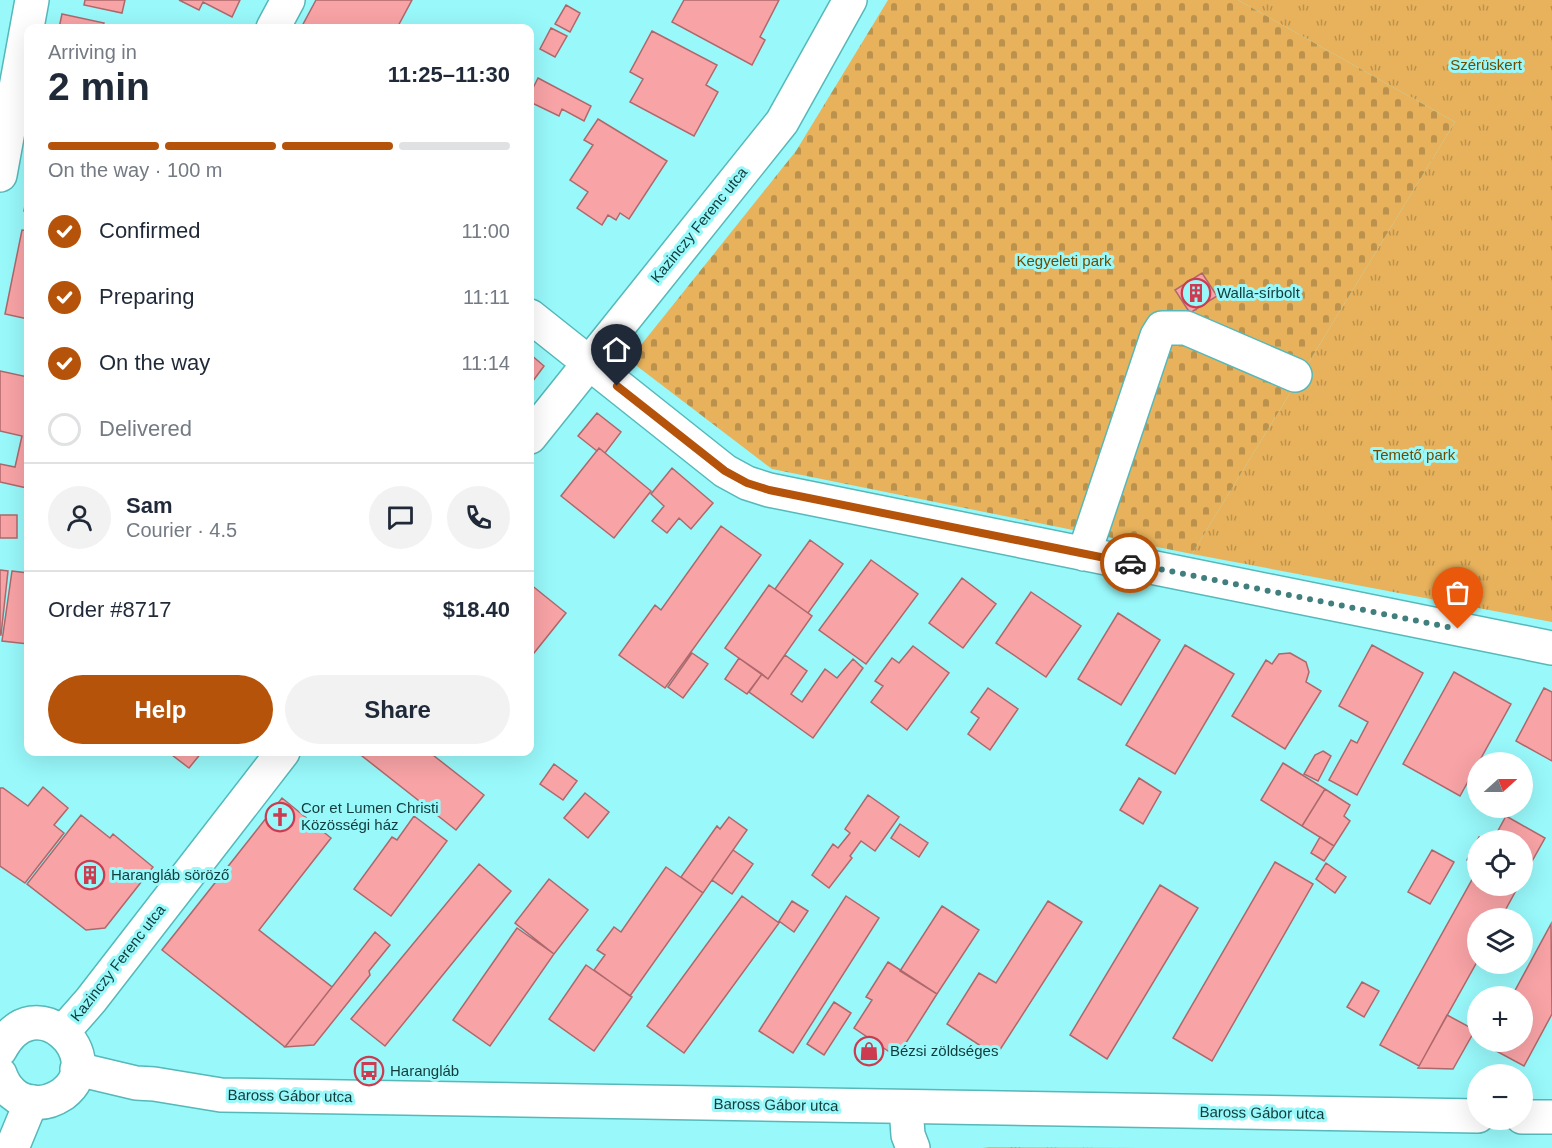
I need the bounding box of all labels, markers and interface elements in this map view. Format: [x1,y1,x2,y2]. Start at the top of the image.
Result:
text: Arriving in [48,41,137,63]
park label: Szérüskert [1450,56,1523,73]
text: 11:25–11:30 [388,62,510,87]
text: 2 min [48,65,150,108]
text: On the way · 100 m [48,159,223,181]
street label: Kazinczy Ferenc utca [647,163,751,286]
icon: check [48,215,81,248]
text: Confirmed [99,218,200,243]
text: 11:00 [461,220,510,242]
park label: Kegyeleti park [1016,252,1112,269]
building icon: Walla-sírbolt [1180,277,1212,309]
icon: check [48,281,81,314]
text: Preparing [99,284,194,309]
place label: Walla-sírbolt [1217,284,1301,301]
text: 11:11 [463,286,510,308]
pin [591,324,642,386]
icon: home [600,333,633,366]
icon: check [48,347,81,380]
text: On the way [99,350,210,375]
text: 11:14 [461,352,510,374]
text: Delivered [99,416,192,441]
park label: Temető park [1373,446,1456,463]
button: person [48,486,111,549]
button: chat [369,486,432,549]
button: phone [447,486,510,549]
text: Sam [126,493,172,518]
text: Courier · 4.5 [126,519,237,541]
courier [1100,533,1160,593]
icon: car [1114,547,1147,580]
pin [1432,567,1483,629]
icon: bag [1441,576,1474,609]
text: Order #8717 [48,597,172,622]
text: $18.40 [443,597,510,622]
button: Help [48,675,273,744]
button: Share [285,675,510,744]
north arrow [1467,752,1533,818]
map controls [1467,752,1533,1130]
place label: Cor et Lumen Christi Közösségi ház [301,799,439,833]
church icon: Cor et Lumen Christi Közösségi ház [264,801,296,833]
button: locate [1467,830,1533,896]
building icon: Harangláb söröző [74,859,106,891]
place label: Harangláb söröző [111,866,229,883]
street label: Kazinczy Ferenc utca [67,900,169,1024]
button: layers [1467,908,1533,974]
button: + [1467,986,1533,1052]
shop icon: Bézsi zöldséges [853,1035,885,1067]
place label: Bézsi zöldséges [890,1042,998,1059]
bus stop icon: Harangláb [353,1055,385,1087]
place label: Harangláb [390,1062,459,1079]
button: − [1467,1064,1533,1130]
street label: Baross Gábor utca [227,1086,353,1105]
street label: Baross Gábor utca [713,1095,839,1114]
street label: Baross Gábor utca [1199,1103,1325,1122]

